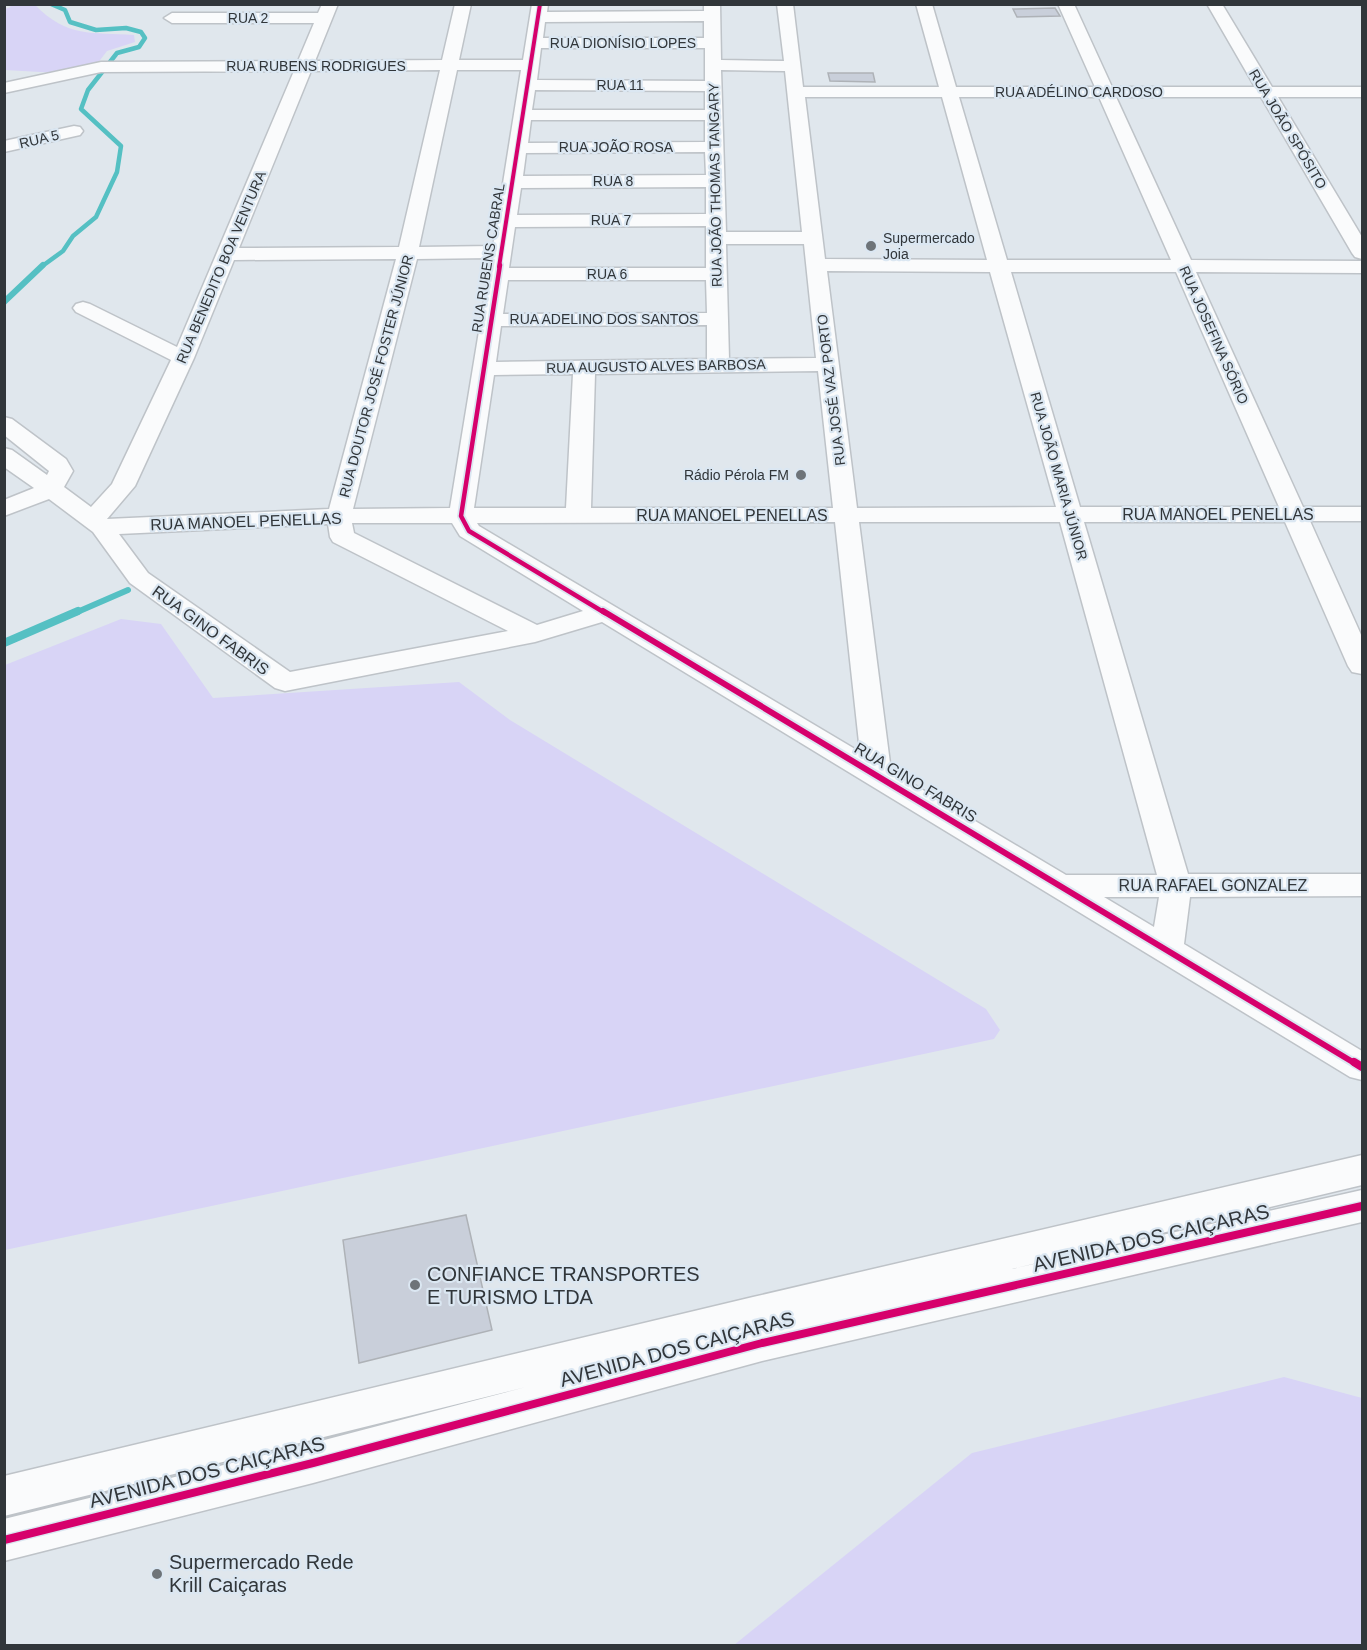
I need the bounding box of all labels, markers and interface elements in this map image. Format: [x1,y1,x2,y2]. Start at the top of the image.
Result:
street label: RUA 2 [228,10,268,26]
street label: RUA DIONÍSIO LOPES [550,35,696,51]
street label: RUA RUBENS RODRIGUES [226,58,406,74]
street label: RUA JOÃO SPÓSITO [1246,66,1330,192]
street label: RUA 11 [596,77,644,93]
street label: RUA JOÃO THOMAS TANGARY [705,82,725,287]
street label: RUA ADÉLINO CARDOSO [995,84,1163,100]
street label: RUA 5 [17,127,61,151]
street label: RUA JOÃO ROSA [559,139,674,155]
street label: RUA BENEDITO BOA VENTURA [173,168,269,366]
street label: RUA 8 [593,173,633,189]
street label: RUA RUBENS CABRAL [468,182,508,334]
street label: RUA 7 [591,212,631,228]
place label: Supermercado Joia [883,230,975,262]
marker: Supermercado Joia [864,239,878,253]
street label: RUA DOUTOR JOSÉ FOSTER JÚNIOR [336,253,416,499]
street label: RUA JOSEFINA SÓRIO [1176,264,1252,407]
street label: RUA 6 [587,266,627,282]
street label: RUA ADELINO DOS SANTOS [510,311,698,327]
street label: RUA JOSÉ VAZ PORTO [814,313,848,467]
street label: RUA AUGUSTO ALVES BARBOSA [546,356,767,376]
street label: RUA JOÃO MARIA JÚNIOR [1027,390,1091,562]
place label: Rádio Pérola FM [684,467,789,483]
marker: Rádio Pérola FM [794,468,808,482]
street label: RUA MANOEL PENELLAS [1122,506,1314,523]
street label: RUA MANOEL PENELLAS [636,507,828,524]
street label: RUA MANOEL PENELLAS [150,510,342,533]
street label: RUA GINO FABRIS [149,583,272,678]
street label: RUA GINO FABRIS [852,739,980,826]
street label: RUA RAFAEL GONZALEZ [1119,877,1308,894]
street label: AVENIDA DOS CAIÇARAS [1031,1200,1271,1276]
place label: CONFIANCE TRANSPORTES E TURISMO LTDA [427,1263,700,1308]
marker: CONFIANCE TRANSPORTES E TURISMO LTDA [408,1278,422,1292]
street label: AVENIDA DOS CAIÇARAS [557,1307,797,1391]
street label: AVENIDA DOS CAIÇARAS [87,1432,327,1512]
place label: Supermercado Rede Krill Caiçaras [169,1551,354,1596]
marker: Supermercado Rede Krill Caiçaras [150,1567,164,1581]

